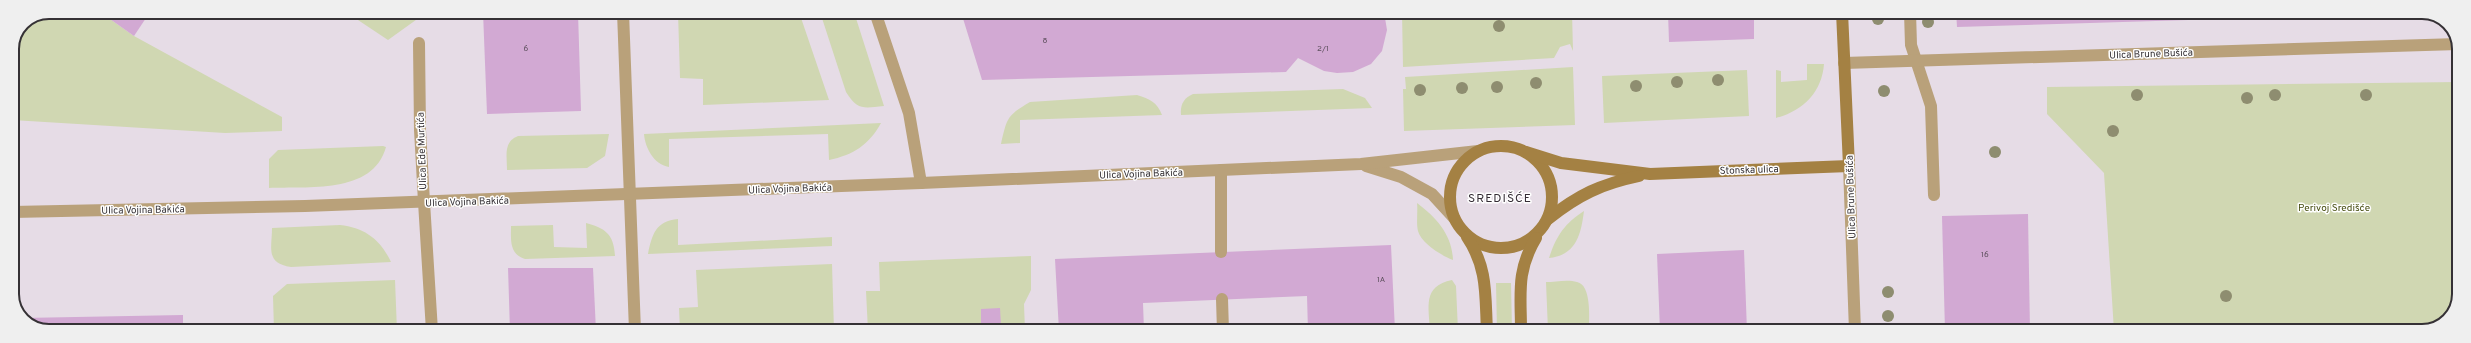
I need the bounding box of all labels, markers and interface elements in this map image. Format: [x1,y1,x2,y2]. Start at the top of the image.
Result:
house number: 8 [1043,36,1048,46]
house number: 6 [524,44,529,54]
house number: 2/1 [1317,44,1329,54]
street label: Ulica Brune Bušića [2109,47,2193,62]
street label: Ulica Ede Murtića [415,112,430,190]
street label: Ulica Brune Bušića [1844,155,1859,239]
street label: Stonska ulica [1719,163,1779,178]
street label: Ulica Vojina Bakića [1099,167,1183,182]
street label: Ulica Vojina Bakića [748,182,832,197]
district label: SREDIŠĆE [1468,191,1532,207]
street label: Ulica Vojina Bakića [425,195,509,210]
park label: Perivoj Središće [2298,202,2370,215]
street label: Ulica Vojina Bakića [101,203,185,218]
house number: 16 [1981,250,1989,260]
house number: 1A [1377,275,1386,285]

